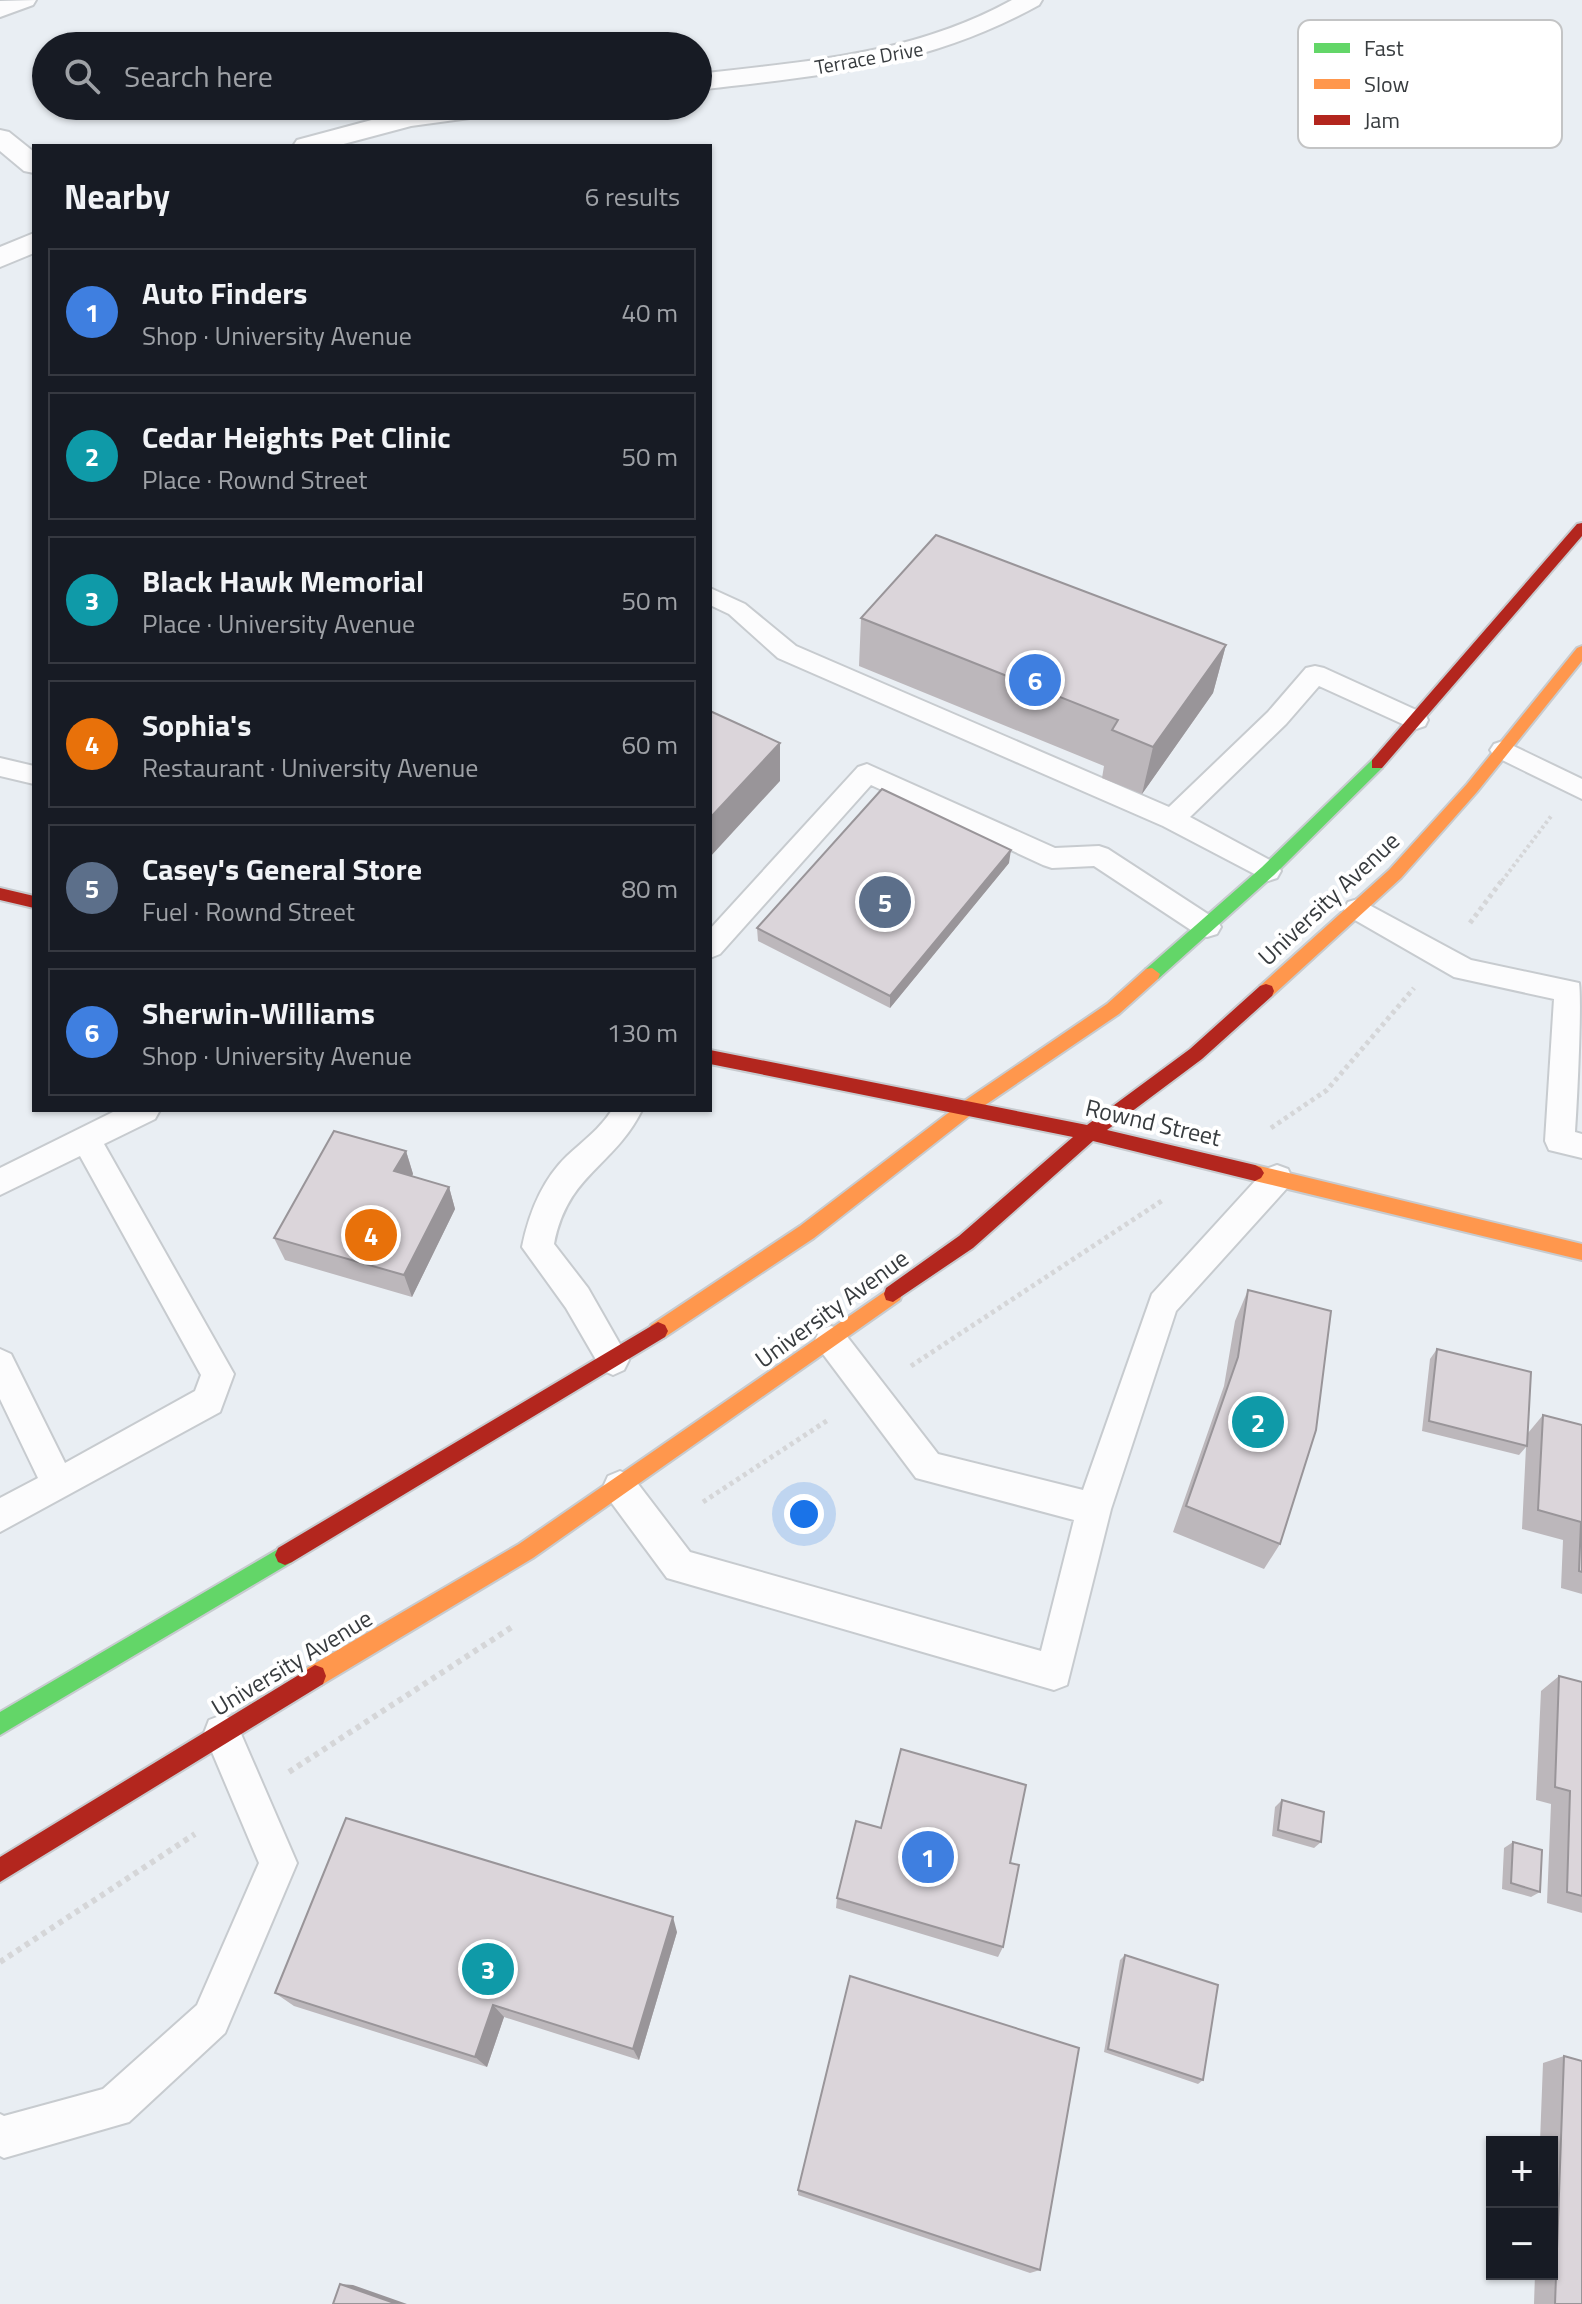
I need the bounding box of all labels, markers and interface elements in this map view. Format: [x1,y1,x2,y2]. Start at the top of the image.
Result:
legend [1298,20,1562,148]
text: Fast [1364,31,1404,65]
search box [32,32,712,120]
street label: Terrace Drive [812,33,926,82]
text: Search here [124,53,273,99]
icon: search [60,54,104,98]
text: Slow [1364,67,1410,101]
text: Jam [1364,103,1400,137]
text: Nearby [64,170,170,222]
text: 6 results [585,177,680,216]
text: Auto Finders [142,270,307,316]
text: 1 [85,293,99,332]
text: 40 m [621,293,678,332]
text: Shop · University Avenue [142,316,412,355]
text: Cedar Heights Pet Clinic [142,414,451,460]
text: 2 [85,437,99,476]
text: 50 m [621,437,678,476]
text: Place · Rownd Street [142,460,368,499]
text: Black Hawk Memorial [142,558,424,604]
text: 3 [85,581,99,620]
text: 50 m [621,581,678,620]
text: Place · University Avenue [142,604,415,643]
pin: 6 [1009,650,1061,710]
text: Sophia's [142,702,251,748]
text: 4 [85,725,99,764]
text: 60 m [621,725,678,764]
text: Restaurant · University Avenue [142,748,478,787]
street label: University Avenue [1249,823,1407,974]
text: Casey's General Store [142,846,422,892]
text: 5 [85,869,99,908]
text: 80 m [621,869,678,908]
pin: 5 [859,872,911,932]
text: Fuel · Rownd Street [142,892,355,931]
text: Sherwin-Williams [142,990,375,1036]
text: 6 [85,1013,99,1052]
text: 130 m [607,1013,678,1052]
text: Shop · University Avenue [142,1036,412,1075]
street label: Rownd Street [1082,1089,1225,1155]
pin: 4 [345,1205,397,1265]
street label: University Avenue [747,1240,916,1376]
pin: 2 [1232,1392,1284,1452]
your location [784,1494,824,1534]
street label: University Avenue [204,1600,379,1724]
pin: 1 [902,1827,954,1887]
pin: 3 [462,1939,514,1999]
map controls [1486,2136,1558,2280]
button: + [1486,2136,1558,2208]
button: − [1486,2208,1558,2280]

